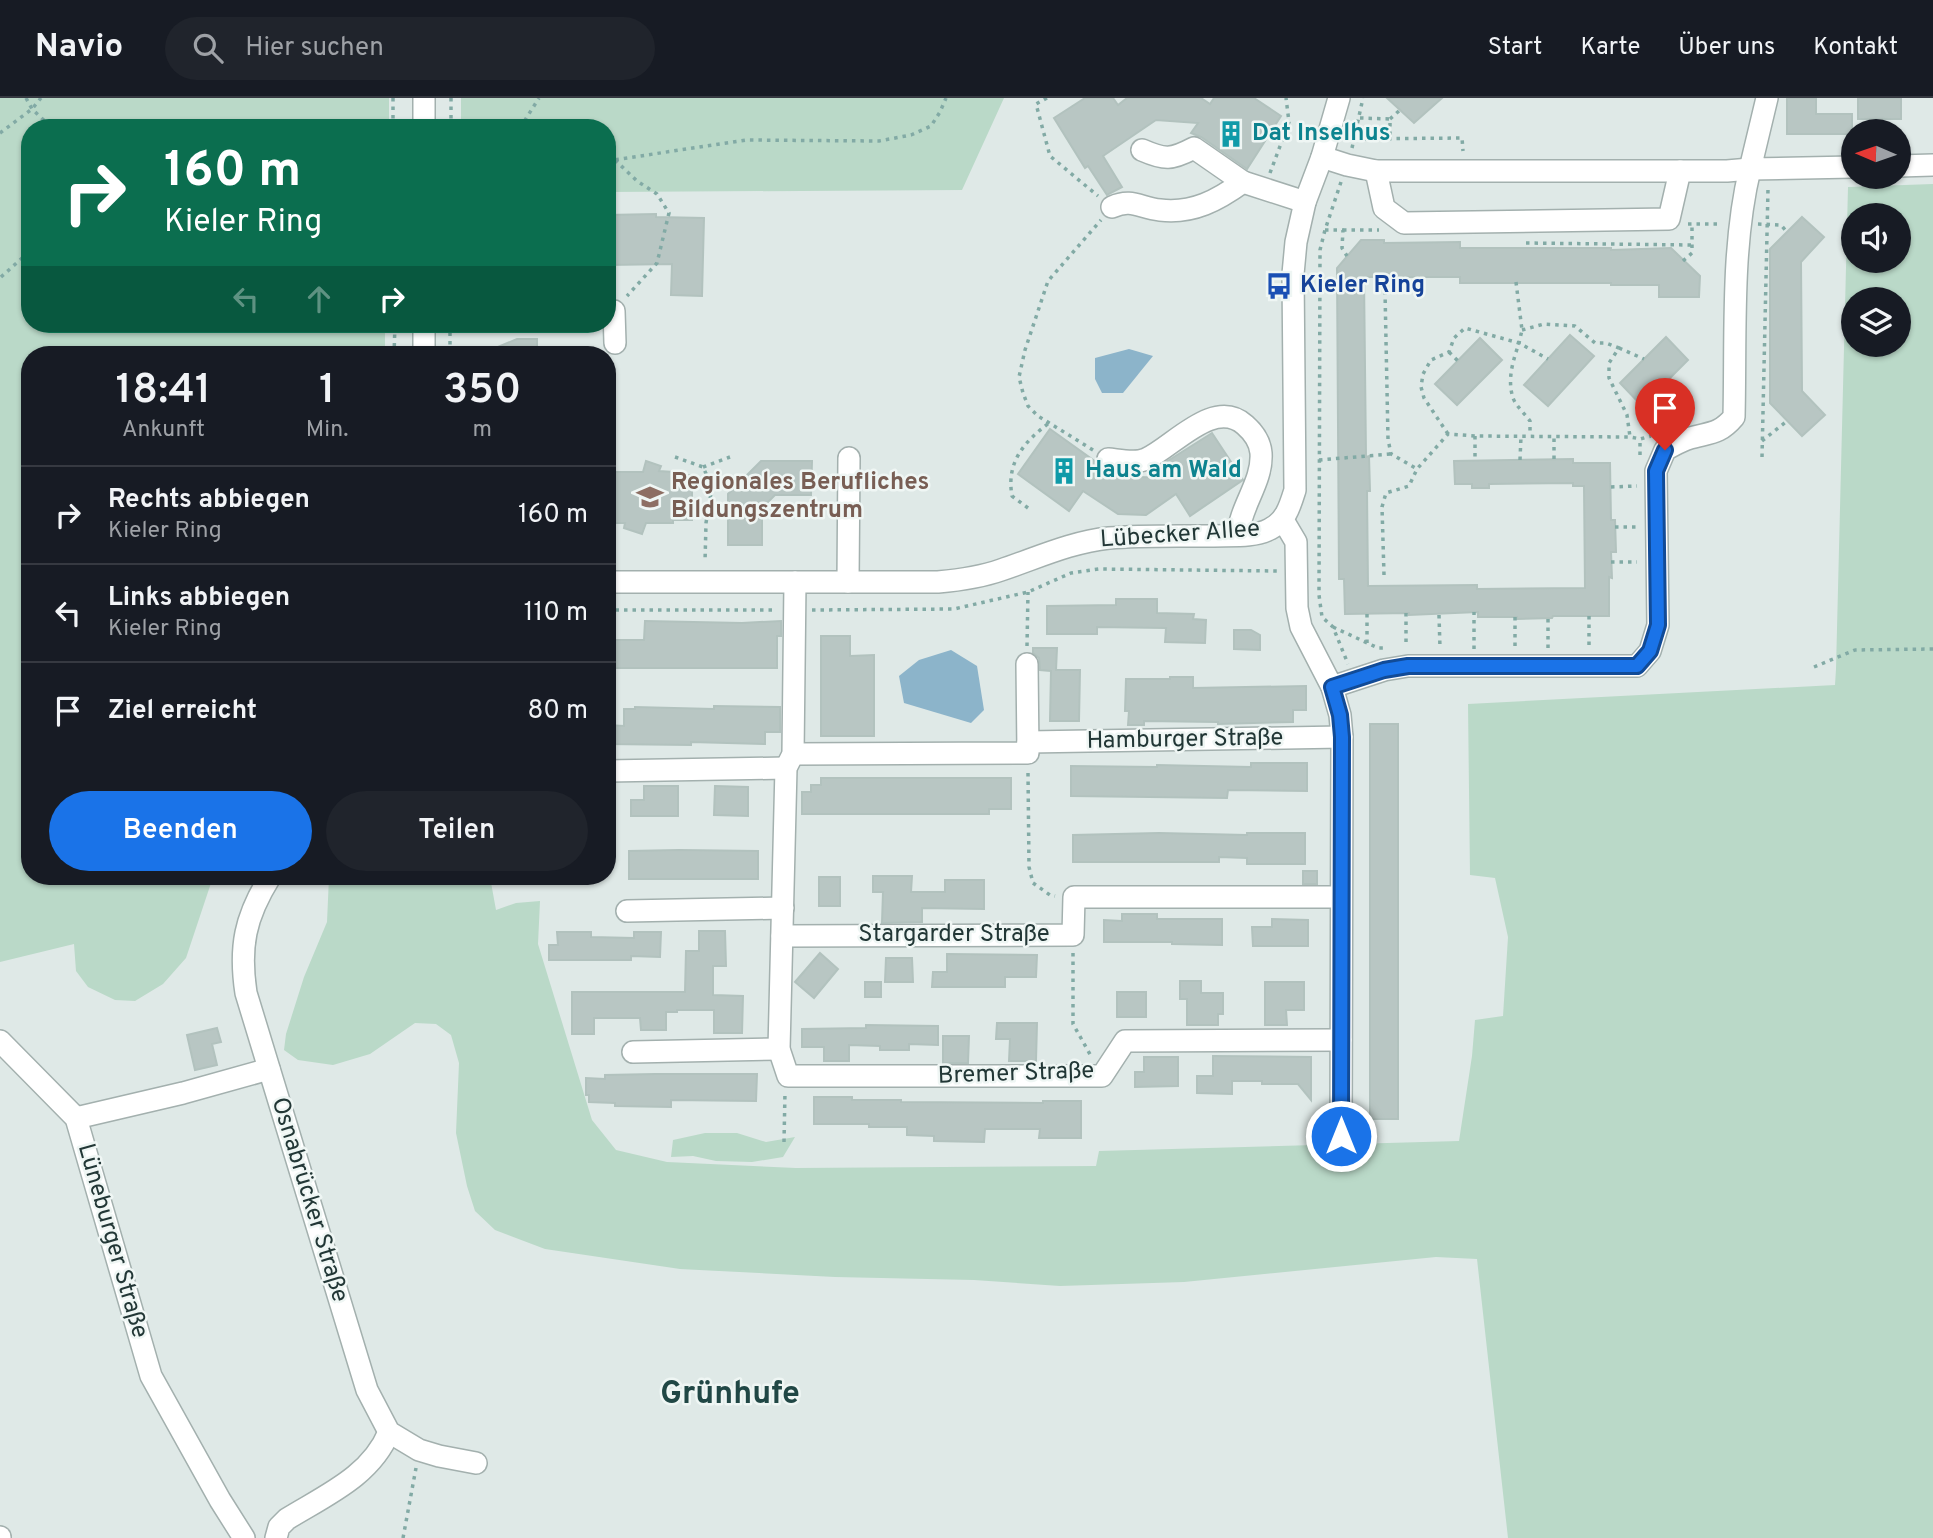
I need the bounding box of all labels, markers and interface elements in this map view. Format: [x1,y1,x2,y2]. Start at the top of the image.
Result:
search box [165,17,655,80]
text: Navio [35,27,123,69]
icon: search [189,29,227,67]
text: Hier suchen [245,32,384,65]
text: Start [1488,33,1542,63]
text: Karte [1580,33,1640,63]
text: Über uns [1678,33,1775,63]
text: Kontakt [1813,33,1898,63]
building icon: Dat Inselhus [1216,119,1246,149]
place label: Dat Inselhus [1252,119,1391,149]
north arrow [1841,119,1911,189]
map controls [1841,119,1911,357]
text: 160 m [164,142,301,204]
icon: right [49,147,140,238]
text: Kieler Ring [164,203,322,243]
button: sound [1841,203,1911,273]
bus stop icon: Kieler Ring [1264,271,1294,301]
place label: Kieler Ring [1300,271,1425,301]
icon: left [227,280,265,318]
icon: ahead [300,280,338,318]
icon: right [373,280,411,318]
button: layers [1841,287,1911,357]
text: 18:41 [116,365,211,418]
text: 1 [319,365,335,418]
text: 350 [443,365,521,418]
pin [1635,378,1695,450]
icon: arrive [1646,389,1684,427]
text: Ankunft [122,416,205,445]
text: Min. [306,416,348,445]
text: m [472,416,492,445]
building icon: Haus am Wald [1049,456,1079,486]
place label: Haus am Wald [1085,456,1242,486]
place label: Regionales Berufliches Bildungszentrum [671,468,929,526]
school or university icon: Regionales Berufliches Bildungszentrum [635,482,665,512]
text: Rechts abbiegen [108,484,310,517]
icon: right [49,496,87,534]
text: 160 m [518,499,588,532]
street label: Lübecker Allee [1099,514,1261,556]
text: Kieler Ring [108,517,222,546]
text: Links abbiegen [108,582,290,615]
icon: left [49,594,87,632]
text: 110 m [524,597,588,630]
text: Kieler Ring [108,615,222,644]
icon: arrive [49,692,87,730]
text: Ziel erreicht [108,695,257,728]
text: 80 m [528,695,588,728]
street label: Hamburger Straße [1086,723,1284,757]
button: Beenden [49,791,312,871]
button: Teilen [326,791,588,871]
street label: Stargarder Straße [858,920,1050,950]
street label: Bremer Straße [937,1056,1095,1092]
street label: Osnabrücker Straße [264,1094,354,1306]
position arrow [1304,1099,1378,1173]
street label: Lüneburger Straße [70,1140,154,1342]
district label: Grünhufe [660,1375,800,1415]

